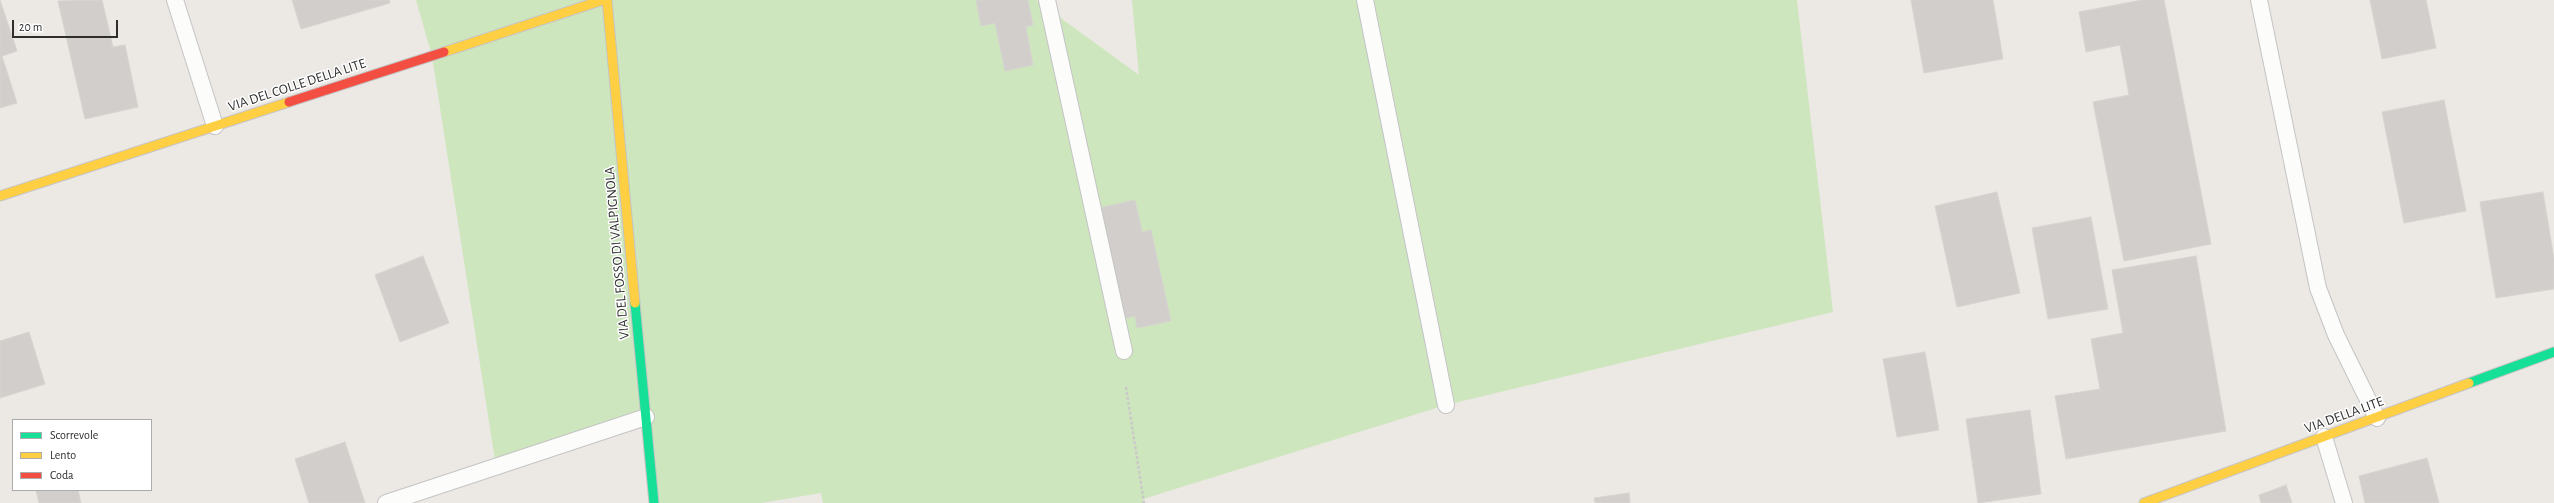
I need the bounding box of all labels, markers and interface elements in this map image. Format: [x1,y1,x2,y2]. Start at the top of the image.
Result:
scale bar [14,12,120,38]
text: 20 m [19,21,42,33]
street label: VIA DEL COLLE DELLA LITE [226,55,368,115]
street label: VIA DEL FOSSO DI VALPIGNOLA [601,166,633,340]
street label: VIA DELLA LITE [2302,393,2386,437]
legend [12,419,152,491]
text: Scorrevole [50,429,98,441]
text: Lento [50,449,76,461]
text: Coda [50,469,74,481]

